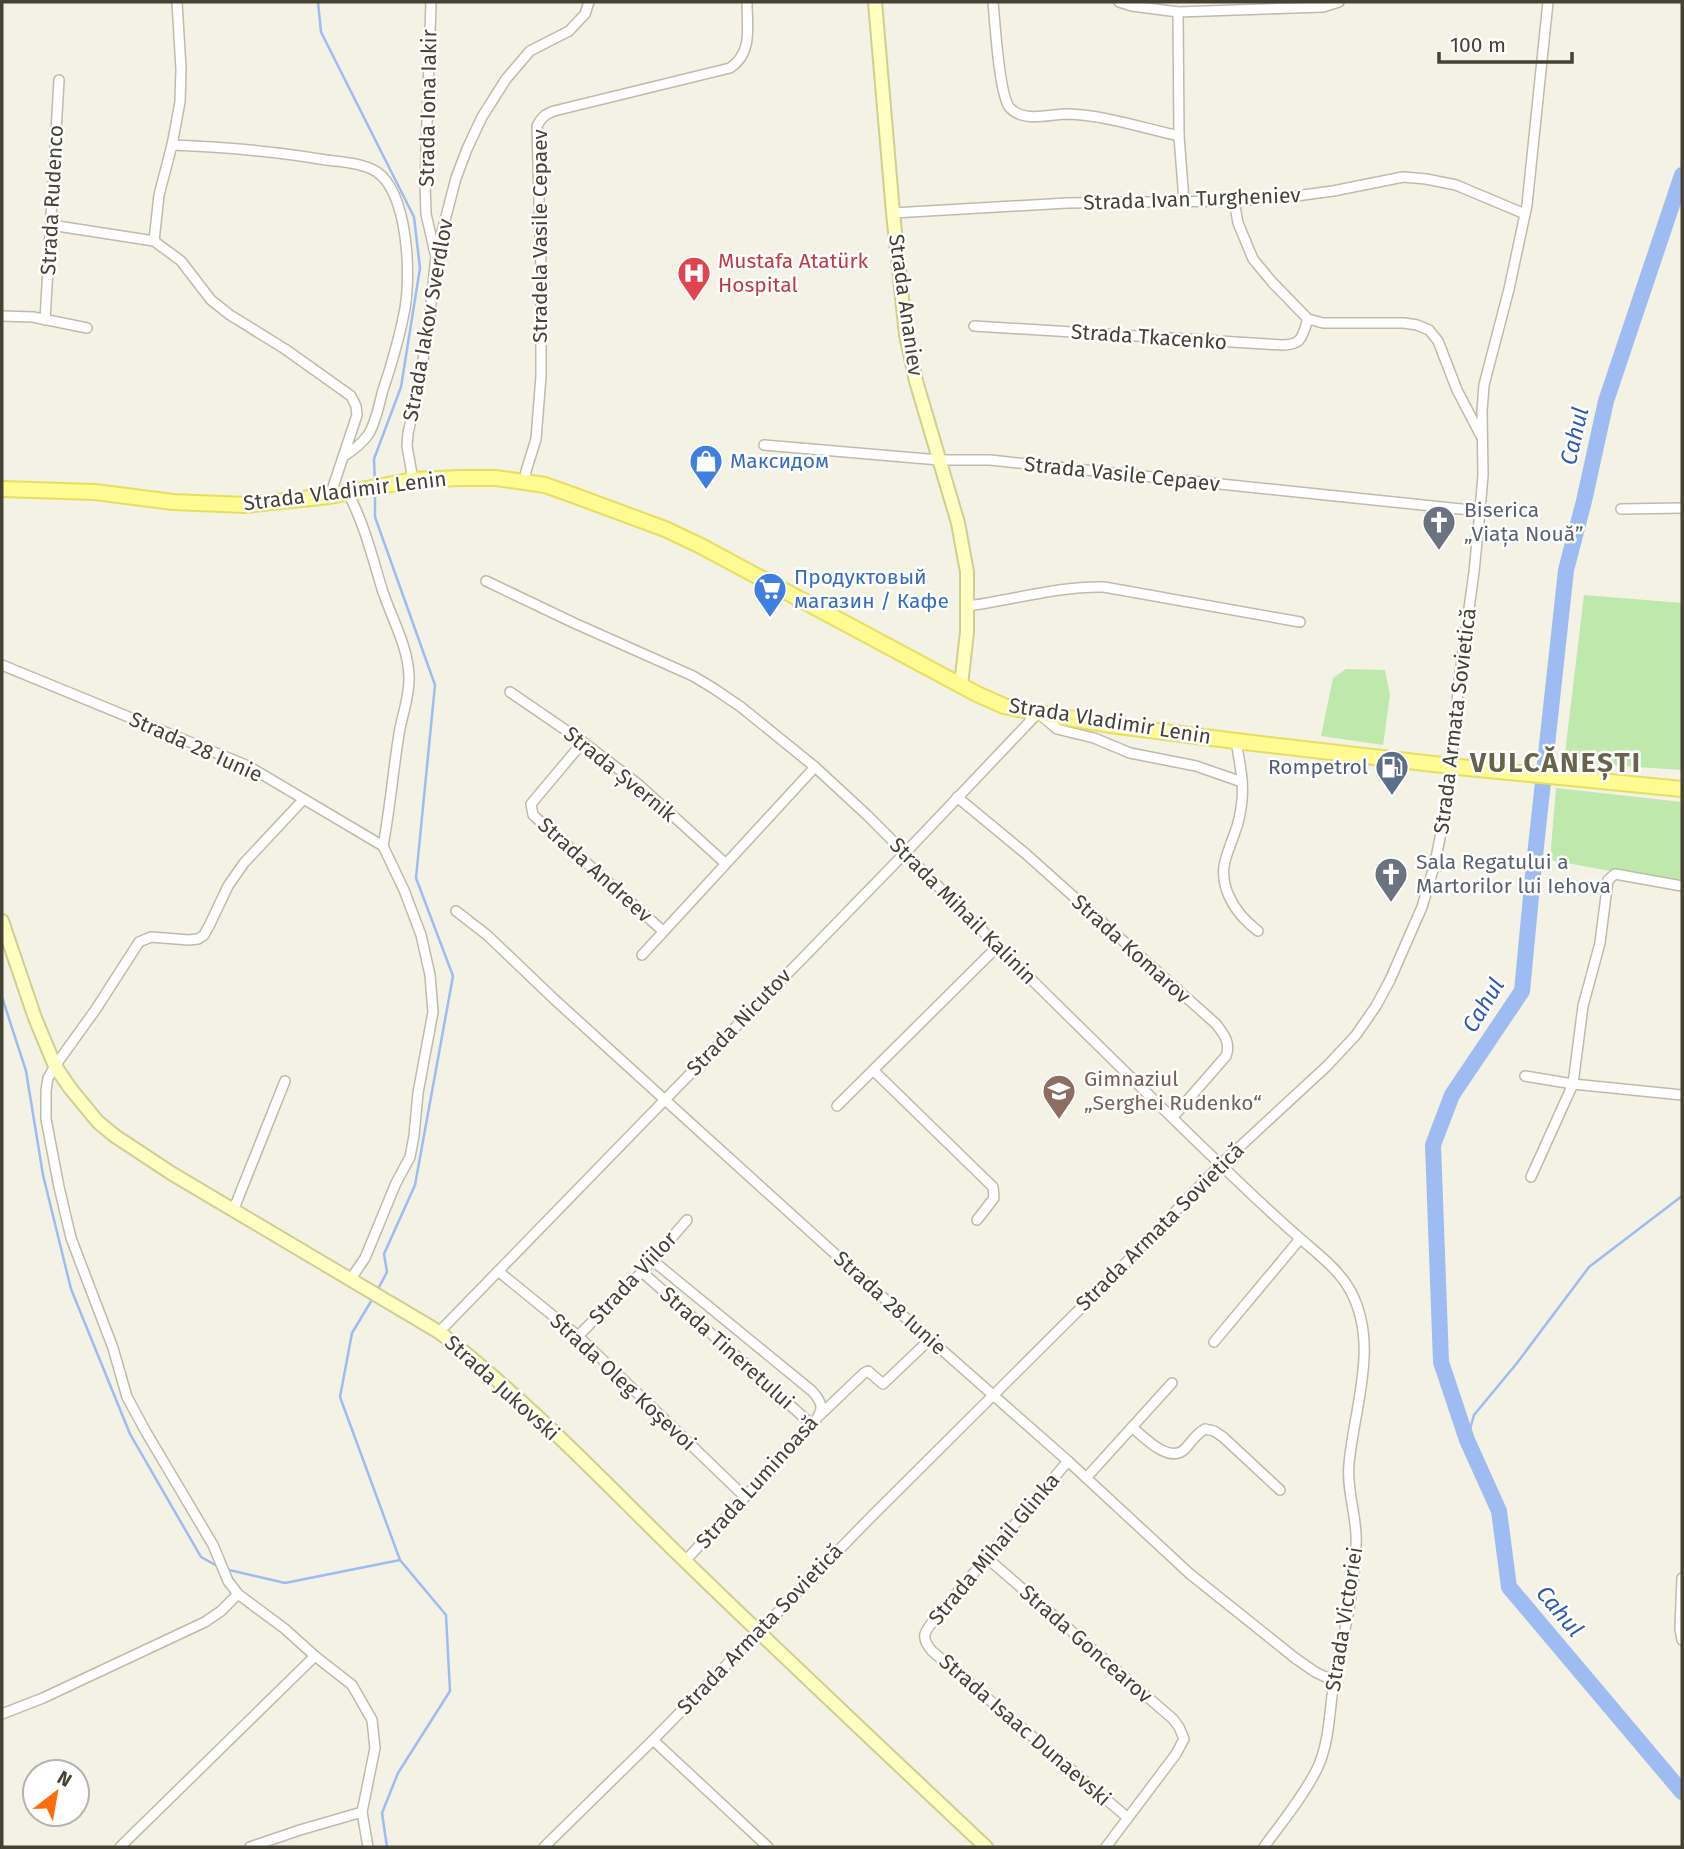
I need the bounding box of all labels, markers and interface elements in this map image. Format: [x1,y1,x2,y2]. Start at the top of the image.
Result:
scale bar [1439,21,1572,65]
street label: Strada Iona Iakir [414,29,442,187]
text: 100 m [1450,32,1506,58]
street label: Strada Rudenco [35,124,69,276]
street label: Stradela Vasile Cepaev [527,128,553,343]
street label: Strada Ivan Turgheniev [1083,182,1302,216]
street label: Strada Iakov Sverdlov [397,216,459,423]
street label: Strada Ananiev [883,232,929,378]
place label: Mustafa Atatürk Hospital [718,248,869,298]
hospital icon: Mustafa Atatürk Hospital [675,254,713,303]
street label: Strada Tkacenko [1070,319,1228,355]
water label: Cahul [1554,404,1594,468]
shop icon: Максидом [687,442,725,491]
place label: Максидом [730,448,829,474]
street label: Strada Vasile Cepaev [1023,451,1222,497]
street label: Strada Vladimir Lenin [242,466,448,516]
place label: Biserica „Viața Nouă” [1464,497,1584,547]
church icon: Biserica „Viața Nouă” [1420,503,1458,552]
place label: Продуктовый магазин / Кафе [794,564,949,614]
supermarket icon: Продуктовый магазин / Кафе [751,570,789,619]
street label: Strada Armata Sovietică [1428,607,1482,835]
street label: Strada Vladimir Lenin [1007,692,1213,750]
street label: Strada 28 Iunie [125,706,267,788]
street label: Strada Șvernik [558,721,682,827]
district label: VULCĂNEȘTI [1469,746,1642,781]
fuel station icon: Rompetrol [1373,748,1411,797]
place label: Rompetrol [1268,754,1368,780]
street label: Strada Andreev [532,812,658,929]
street label: Strada Mihail Kalinin [884,832,1042,990]
place label: Sala Regatului a Martorilor lui Iehova [1416,849,1611,899]
church icon: Sala Regatului a Martorilor lui Iehova [1372,855,1410,904]
street label: Strada Komarov [1066,889,1196,1010]
street label: Strada Nicutov [681,962,797,1081]
water label: Cahul [1456,973,1510,1037]
place label: Gimnaziul „Serghei Rudenko“ [1084,1066,1262,1116]
school or university icon: Gimnaziul „Serghei Rudenko“ [1040,1072,1078,1121]
street label: Strada Armata Sovietică [1070,1137,1250,1317]
street label: Strada Viilor [583,1226,683,1330]
street label: Strada 28 Iunie [828,1245,952,1361]
street label: Strada Tineretului [655,1281,799,1415]
street label: Strada Oleg Koşevoi [545,1308,701,1456]
street label: Strada Jukovski [439,1330,565,1446]
street label: Strada Luminoasă [690,1410,824,1554]
street label: Strada Mihail Glinka [923,1468,1065,1630]
street label: Strada Armata Sovietică [672,1538,848,1720]
street label: Strada Victoriei [1320,1545,1368,1693]
street label: Strada Goncearov [1014,1579,1158,1709]
water label: Cahul [1530,1580,1590,1642]
street label: Strada Isaac Dunaevski [934,1648,1116,1812]
north arrow [21,1758,91,1828]
text: N [53,1766,76,1792]

